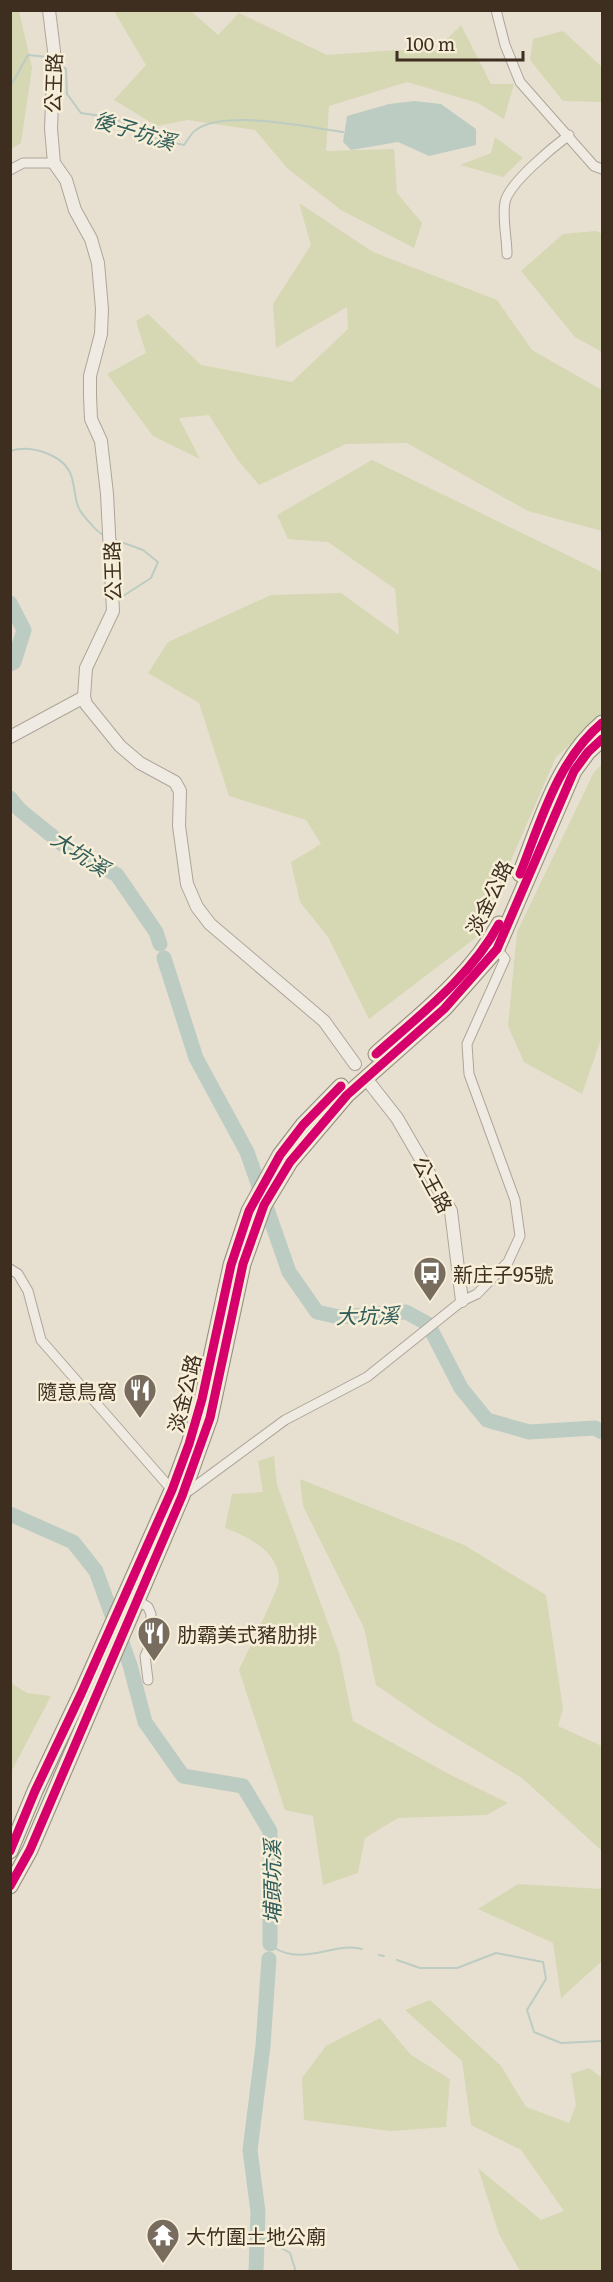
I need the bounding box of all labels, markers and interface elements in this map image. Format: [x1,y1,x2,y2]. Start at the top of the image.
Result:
scale bar [397,24,523,62]
text: 100 m [406,30,455,57]
street label: 公王路 [36,52,68,114]
water label: 後子坑溪 [90,102,183,157]
street label: 公王路 [95,540,127,602]
water label: 大坑溪 [46,822,118,884]
street label: 淡金公路 [457,854,519,940]
street label: 公王路 [407,1150,461,1218]
bus stop icon: 新庄子95號 [412,1255,448,1302]
place label: 新庄子95號 [453,1258,554,1288]
water label: 大坑溪 [335,1298,402,1330]
street label: 淡金公路 [159,1351,207,1435]
restaurant icon: 隨意鳥窩 [122,1372,158,1419]
place label: 隨意鳥窩 [37,1375,117,1405]
restaurant icon: 肋霸美式豬肋排 [136,1615,172,1662]
place label: 肋霸美式豬肋排 [177,1618,317,1648]
water label: 埔頭坑溪 [255,1837,286,1924]
temple icon: 大竹圍土地公廟 [145,2217,181,2264]
place label: 大竹圍土地公廟 [186,2220,326,2250]

